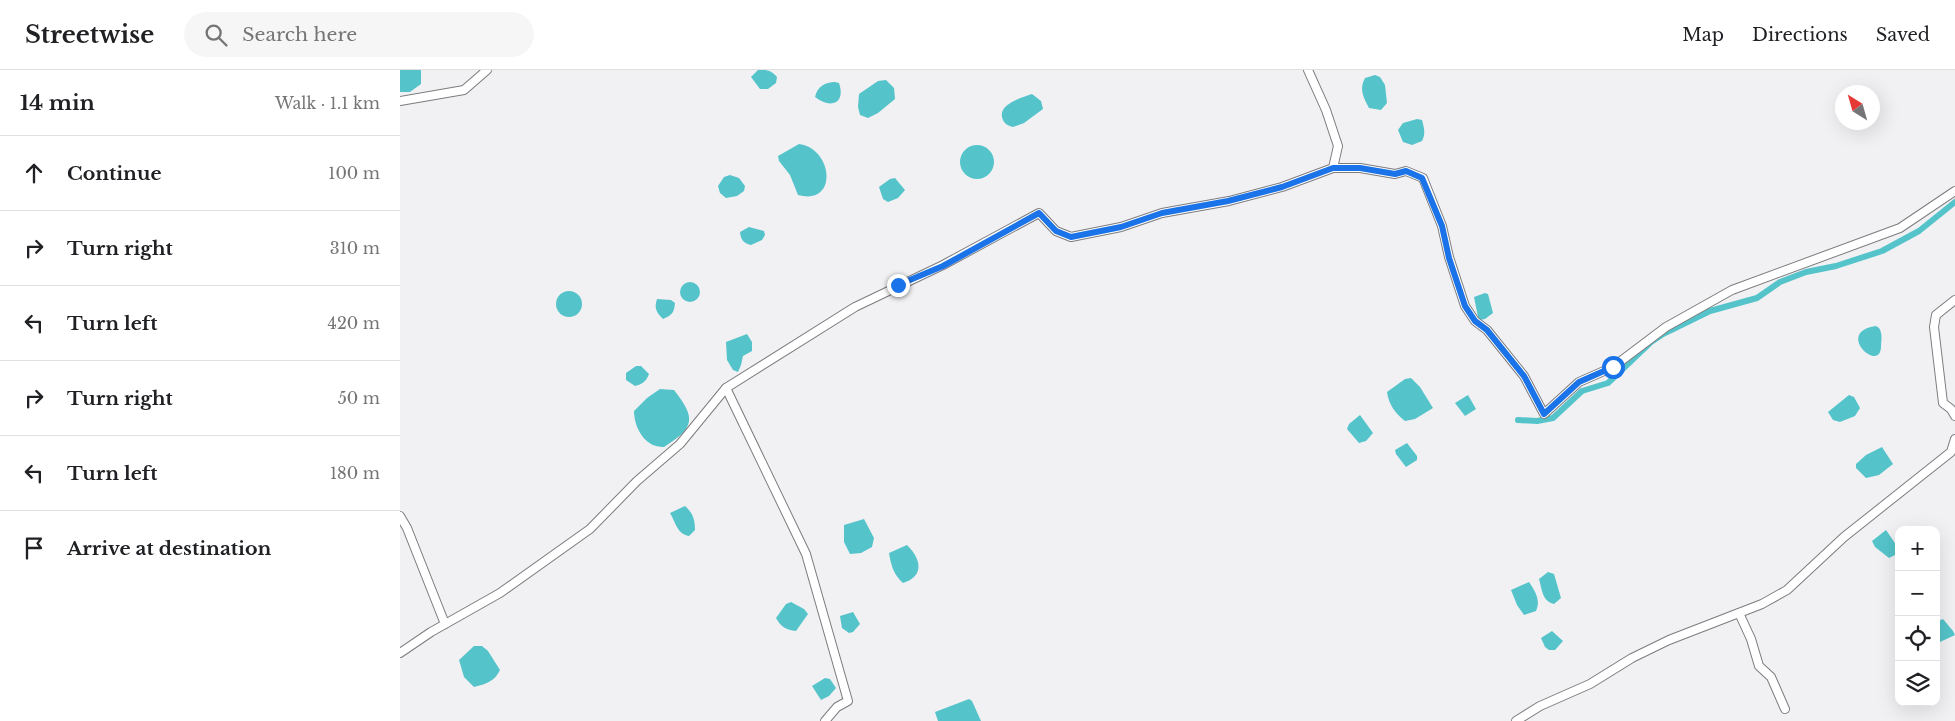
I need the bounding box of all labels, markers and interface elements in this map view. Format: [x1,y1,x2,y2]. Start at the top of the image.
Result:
search box [184,12,534,57]
text: Streetwise [25,20,154,49]
icon: search [202,21,230,49]
text: Search here [242,23,357,46]
text: Map [1682,24,1724,46]
text: Directions [1752,24,1848,46]
text: Saved [1876,24,1930,46]
north arrow [1835,85,1880,130]
text: 14 min [20,90,95,116]
text: Walk · 1.1 km [275,93,380,113]
icon: ahead [20,159,48,187]
text: Continue [67,162,162,185]
text: 100 m [328,163,380,183]
icon: right [20,234,48,262]
text: Turn right [67,237,173,260]
text: 310 m [330,238,380,258]
route end [887,274,910,297]
icon: left [20,309,48,337]
text: Turn left [67,312,158,335]
text: 420 m [328,313,380,333]
route start [1602,356,1625,379]
icon: right [20,384,48,412]
text: Turn right [67,387,173,410]
text: 50 m [338,388,380,408]
icon: left [20,459,48,487]
text: Turn left [67,462,158,485]
text: 180 m [330,463,380,483]
map controls [1895,526,1940,706]
button: + [1895,526,1940,571]
icon: arrive [20,534,48,562]
text: Arrive at destination [67,537,271,560]
button: − [1895,571,1940,616]
button: locate [1895,616,1940,661]
button: layers [1895,661,1940,706]

